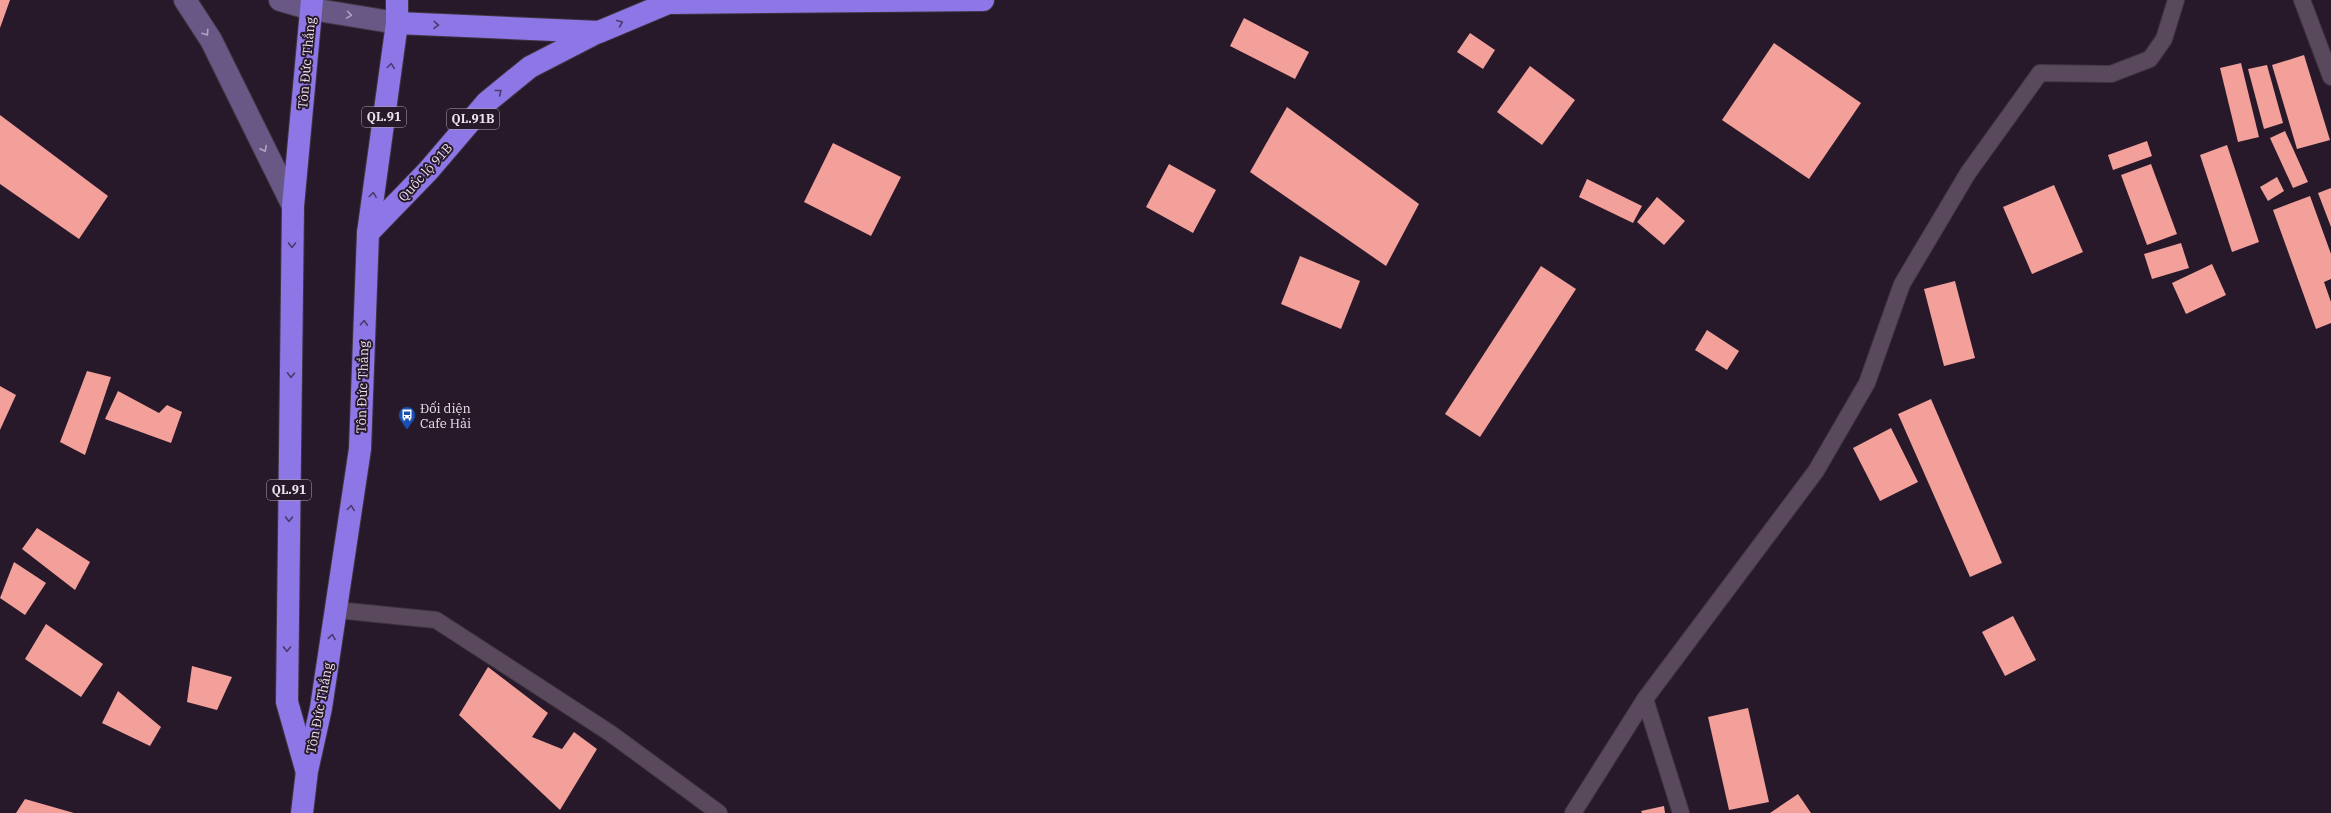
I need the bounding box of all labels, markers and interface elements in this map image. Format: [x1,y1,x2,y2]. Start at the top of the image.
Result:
one-way arrow [346,10,353,19]
street label: Tôn Đức Thắng [294,16,319,110]
one-way arrow [433,20,439,29]
one-way arrow [615,20,623,28]
one-way arrow [202,28,209,35]
one-way arrow [386,63,395,69]
one-way arrow [495,89,502,96]
road number: QL.91 [362,107,406,127]
road number: QL.91B [447,109,499,129]
street label: Quốc lộ 91B [395,139,456,205]
one-way arrow [259,145,267,152]
one-way arrow [369,192,378,198]
one-way arrow [288,242,296,248]
one-way arrow [360,320,368,326]
street label: Tôn Đức Thắng [352,340,373,434]
one-way arrow [286,372,295,378]
place label: Đối diện Cafe Hải [420,400,471,432]
bus stop icon: Đối diện Cafe Hải [397,405,417,430]
road number: QL.91 [267,480,311,500]
one-way arrow [346,505,355,511]
one-way arrow [285,516,293,522]
one-way arrow [327,634,336,640]
one-way arrow [283,646,291,652]
street label: Tôn Đức Thắng [302,661,337,755]

